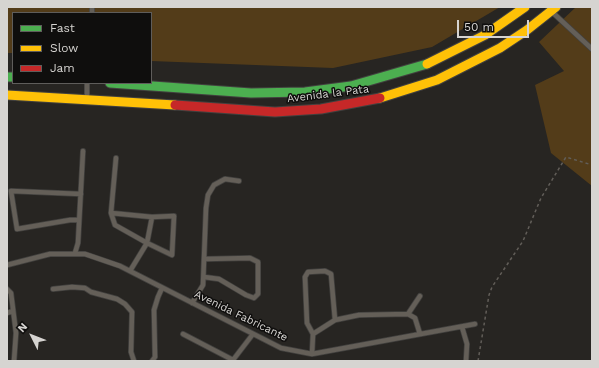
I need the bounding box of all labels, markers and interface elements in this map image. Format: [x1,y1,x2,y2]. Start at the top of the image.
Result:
legend [12,12,152,84]
scale bar [459,12,531,38]
text: 50 m [464,20,494,34]
text: Fast [50,21,75,35]
text: Slow [50,41,78,55]
text: Jam [50,61,75,75]
street label: Avenida la Pata [286,82,370,106]
street label: Avenida Fabricante [192,288,290,344]
north arrow [12,316,52,356]
text: N [15,320,30,335]

